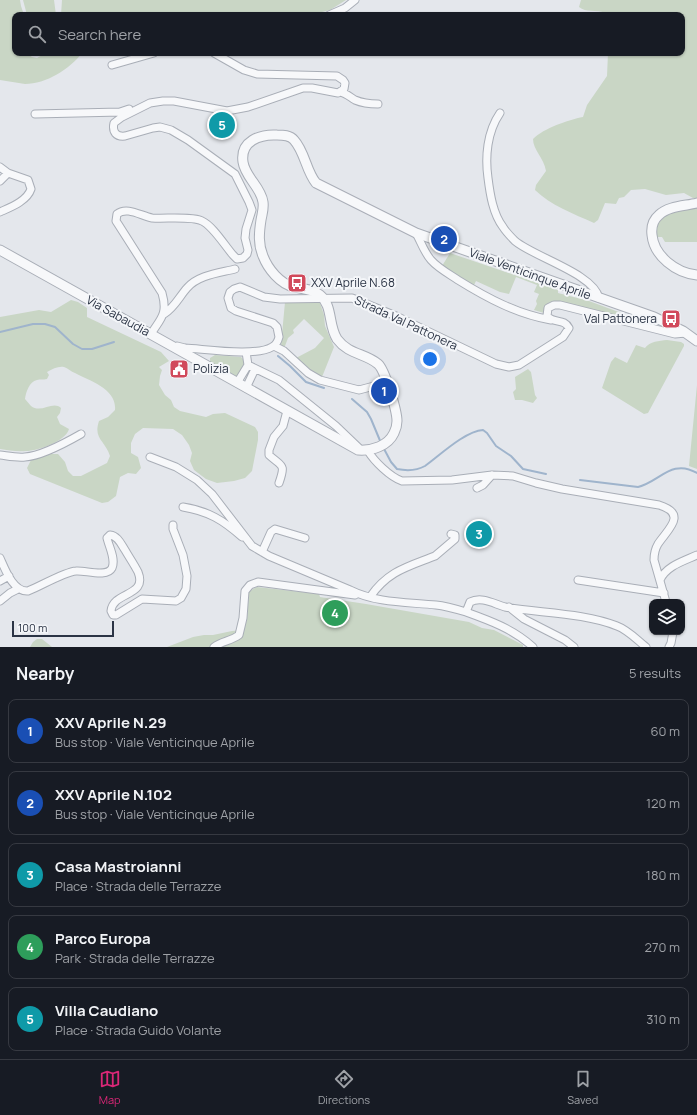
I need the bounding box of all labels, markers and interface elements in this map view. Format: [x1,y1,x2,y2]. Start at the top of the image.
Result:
search box [12,12,685,56]
icon: search [26,23,48,45]
text: Search here [58,24,141,45]
pin: 5 [209,110,235,140]
pin: 2 [431,224,457,254]
street label: Viale Venticinque Aprile [467,244,593,303]
bus stop icon: XXV Aprile N.68 [286,272,308,294]
place label: XXV Aprile N.68 [311,274,395,291]
street label: Via Sabaudia [83,291,153,340]
street label: Strada Val Pattonera [352,291,461,354]
bus stop icon: Val Pattonera [660,308,682,330]
place label: Val Pattonera [584,310,657,327]
your location [420,349,440,369]
public building icon: Polizia [168,358,190,380]
place label: Polizia [193,360,229,377]
pin: 1 [371,376,397,406]
pin: 3 [466,519,492,549]
pin: 4 [322,598,348,628]
map controls [649,599,685,635]
button: layers [649,599,685,635]
scale bar [12,619,114,638]
text: 100 m [18,620,47,635]
text: Nearby [16,662,74,685]
text: 5 results [629,664,681,682]
text: XXV Aprile N.29 [55,712,167,733]
text: 1 [27,722,33,740]
text: 60 m [650,722,680,740]
text: Bus stop · Viale Venticinque Aprile [55,733,255,751]
text: XXV Aprile N.102 [55,784,172,805]
text: 2 [26,794,34,812]
text: 120 m [646,794,680,812]
text: Bus stop · Viale Venticinque Aprile [55,805,255,823]
text: Casa Mastroianni [55,856,182,877]
text: 3 [26,866,34,884]
text: 180 m [646,866,680,884]
text: Place · Strada delle Terrazze [55,877,221,895]
text: Parco Europa [55,928,151,949]
text: 4 [26,938,34,956]
text: 270 m [645,938,680,956]
text: Park · Strada delle Terrazze [55,949,215,967]
text: Villa Caudiano [55,1000,158,1021]
text: 5 [26,1010,34,1028]
text: 310 m [646,1010,680,1028]
text: Place · Strada Guido Volante [55,1021,221,1039]
tab: Map [99,1068,121,1107]
tab: Directions [318,1068,370,1107]
tab: Saved [567,1068,598,1107]

